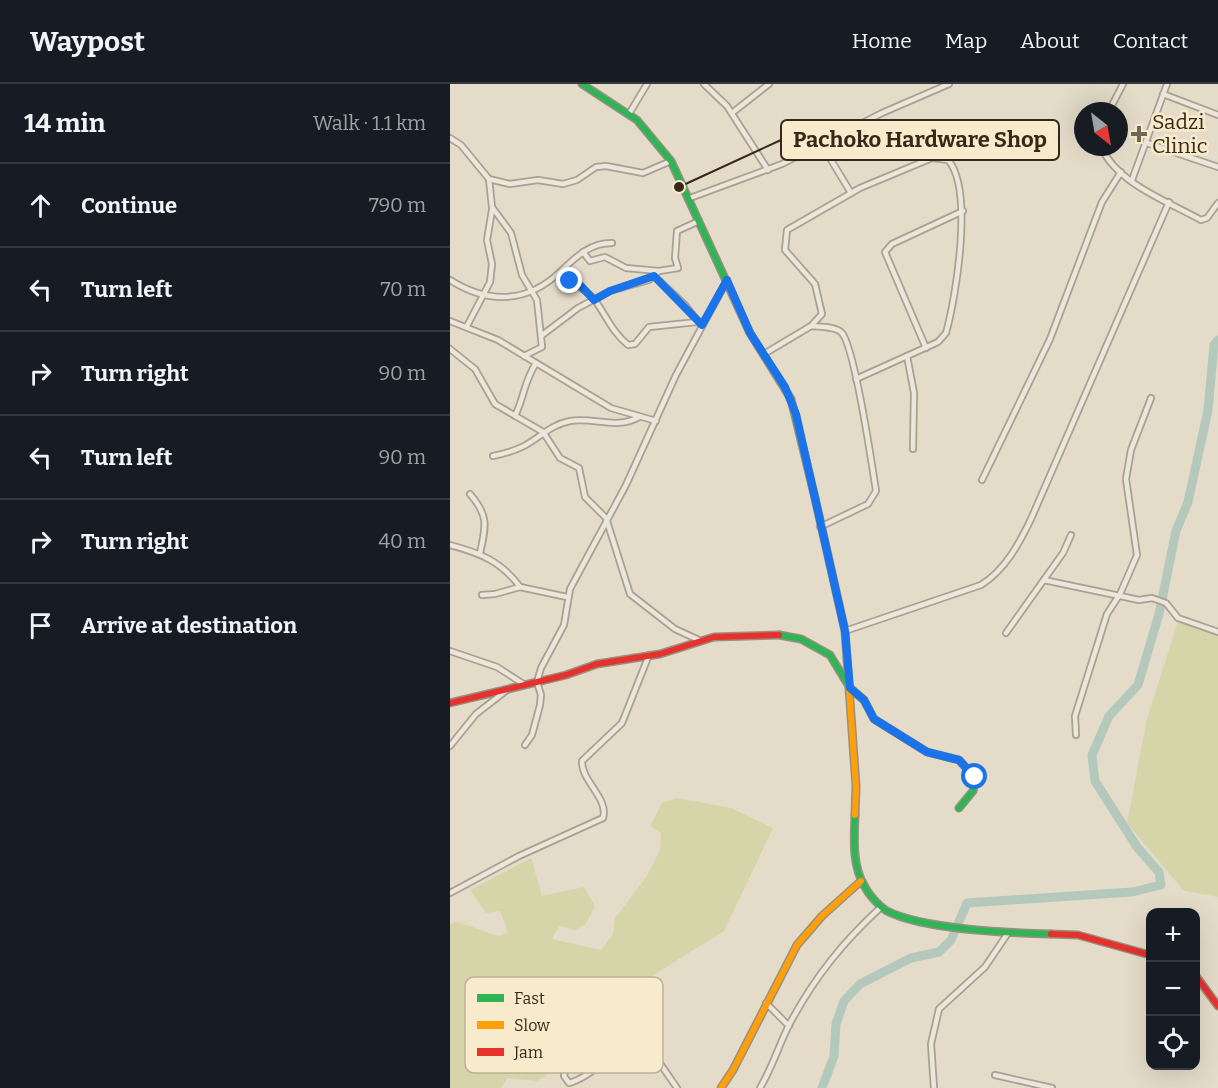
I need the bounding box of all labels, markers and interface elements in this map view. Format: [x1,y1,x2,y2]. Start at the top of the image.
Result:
text: Waypost [30,25,145,58]
text: Home [852,28,912,54]
text: Map [945,28,987,54]
text: About [1020,28,1080,54]
text: Contact [1113,28,1188,54]
north arrow [1074,102,1128,156]
text: 14 min [24,108,106,139]
place label: Sadzi Clinic [1152,109,1208,159]
text: Walk · 1.1 km [313,111,426,135]
callout: Pachoko Hardware Shop [781,120,1059,160]
marker: Sadzi Clinic [1130,125,1148,143]
text: Pachoko Hardware Shop [793,126,1047,153]
icon: ahead [24,189,57,222]
text: Continue [81,192,177,219]
text: 790 m [369,193,426,217]
route end [556,267,582,293]
icon: left [24,273,57,306]
text: Turn left [81,276,173,303]
text: 70 m [380,277,426,301]
icon: right [24,357,57,390]
text: Turn right [81,360,189,387]
text: 90 m [378,361,426,385]
icon: left [24,441,57,474]
text: Turn left [81,444,173,471]
text: 90 m [378,445,426,469]
icon: right [24,525,57,558]
text: Turn right [81,528,189,555]
text: 40 m [378,529,426,553]
icon: arrive [24,609,57,642]
text: Arrive at destination [81,612,297,639]
route start [961,763,987,789]
map controls [1146,908,1200,1070]
button: + [1146,908,1200,962]
button: − [1146,962,1200,1016]
legend [465,977,663,1073]
text: Fast [514,989,545,1008]
text: Slow [514,1016,550,1035]
button: locate [1146,1016,1200,1070]
text: Jam [513,1043,543,1062]

